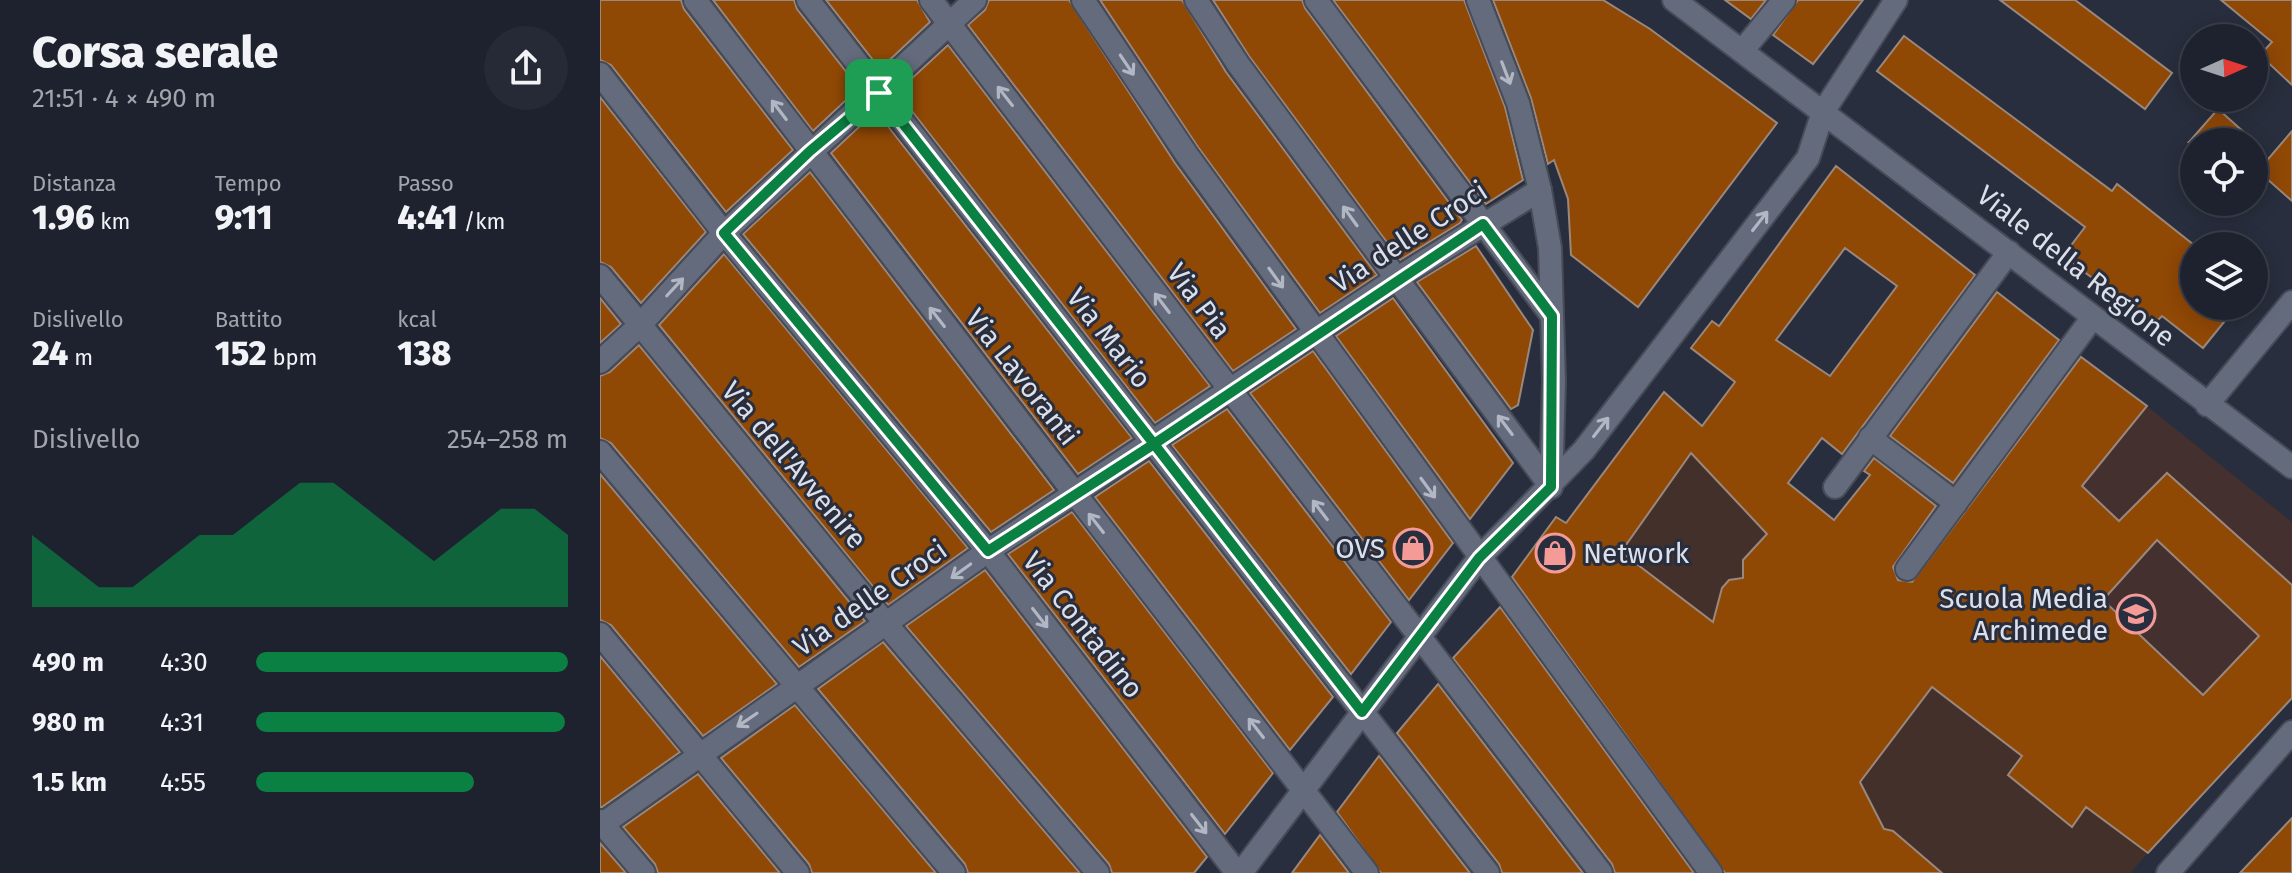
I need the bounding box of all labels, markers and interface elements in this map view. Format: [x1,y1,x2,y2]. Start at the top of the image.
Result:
north arrow [2180,24,2268,112]
map controls [2180,24,2268,320]
text: Corsa serale [32,26,278,79]
button: share [484,26,568,110]
one-way arrow [1118,53,1135,75]
pin [845,59,913,127]
one-way arrow [1500,60,1515,85]
icon: arrive [857,71,901,115]
text: 21:51 · 4 × 490 m [32,83,216,114]
one-way arrow [996,86,1013,108]
one-way arrow [771,100,788,122]
button: locate [2180,128,2268,216]
text: Distanza [32,170,117,197]
text: Tempo [215,170,282,197]
text: Passo [397,170,454,197]
street label: Via delle Croci [1325,174,1493,300]
street label: Viale della Regione [1970,178,2182,354]
text: 1.96 [32,197,94,238]
text: 9:11 [215,197,273,238]
text: 4:41 [397,197,458,238]
one-way arrow [1342,206,1359,227]
text: km [94,208,130,235]
text: /km [458,208,505,235]
one-way arrow [1751,211,1768,232]
button: layers [2180,232,2268,320]
street label: Via Pia [1160,257,1238,345]
one-way arrow [1268,266,1284,288]
one-way arrow [665,277,683,297]
street label: Via Mario [1060,281,1158,395]
one-way arrow [1154,293,1171,314]
street label: Via Lavoranti [958,302,1086,452]
text: Dislivello [32,306,124,333]
text: Battito [215,306,283,333]
text: kcal [397,306,437,333]
one-way arrow [929,307,946,328]
text: 24 [32,333,68,374]
text: 152 [215,333,267,374]
text: 138 [397,333,451,374]
text: m [68,344,93,371]
text: bpm [267,344,317,371]
street label: Via dell'Avvenire [715,375,873,555]
one-way arrow [1496,415,1513,436]
one-way arrow [1593,417,1610,439]
text: Dislivello [32,424,140,455]
text: 254–258 m [447,424,568,455]
one-way arrow [1420,477,1436,499]
one-way arrow [1311,500,1328,521]
one-way arrow [1087,513,1105,534]
shop icon: OVS [1392,527,1434,569]
place label: OVS [1335,532,1385,565]
shop icon: Network [1534,532,1576,574]
street label: Via delle Croci [787,533,953,663]
place label: Network [1583,537,1690,570]
street label: Via Contadino [1016,545,1150,705]
one-way arrow [950,563,972,579]
place label: Scuola Media Archimede [1939,582,2108,647]
school or university icon: Scuola Media Archimede [2115,593,2157,635]
one-way arrow [1031,607,1048,628]
text: 490 m [32,647,104,678]
text: 4:30 [160,647,208,678]
text: 980 m [32,707,105,738]
text: 4:31 [160,707,204,738]
one-way arrow [737,711,759,728]
one-way arrow [1247,718,1264,739]
text: 1.5 km [32,767,107,798]
text: 4:55 [160,767,206,798]
one-way arrow [1190,813,1208,834]

